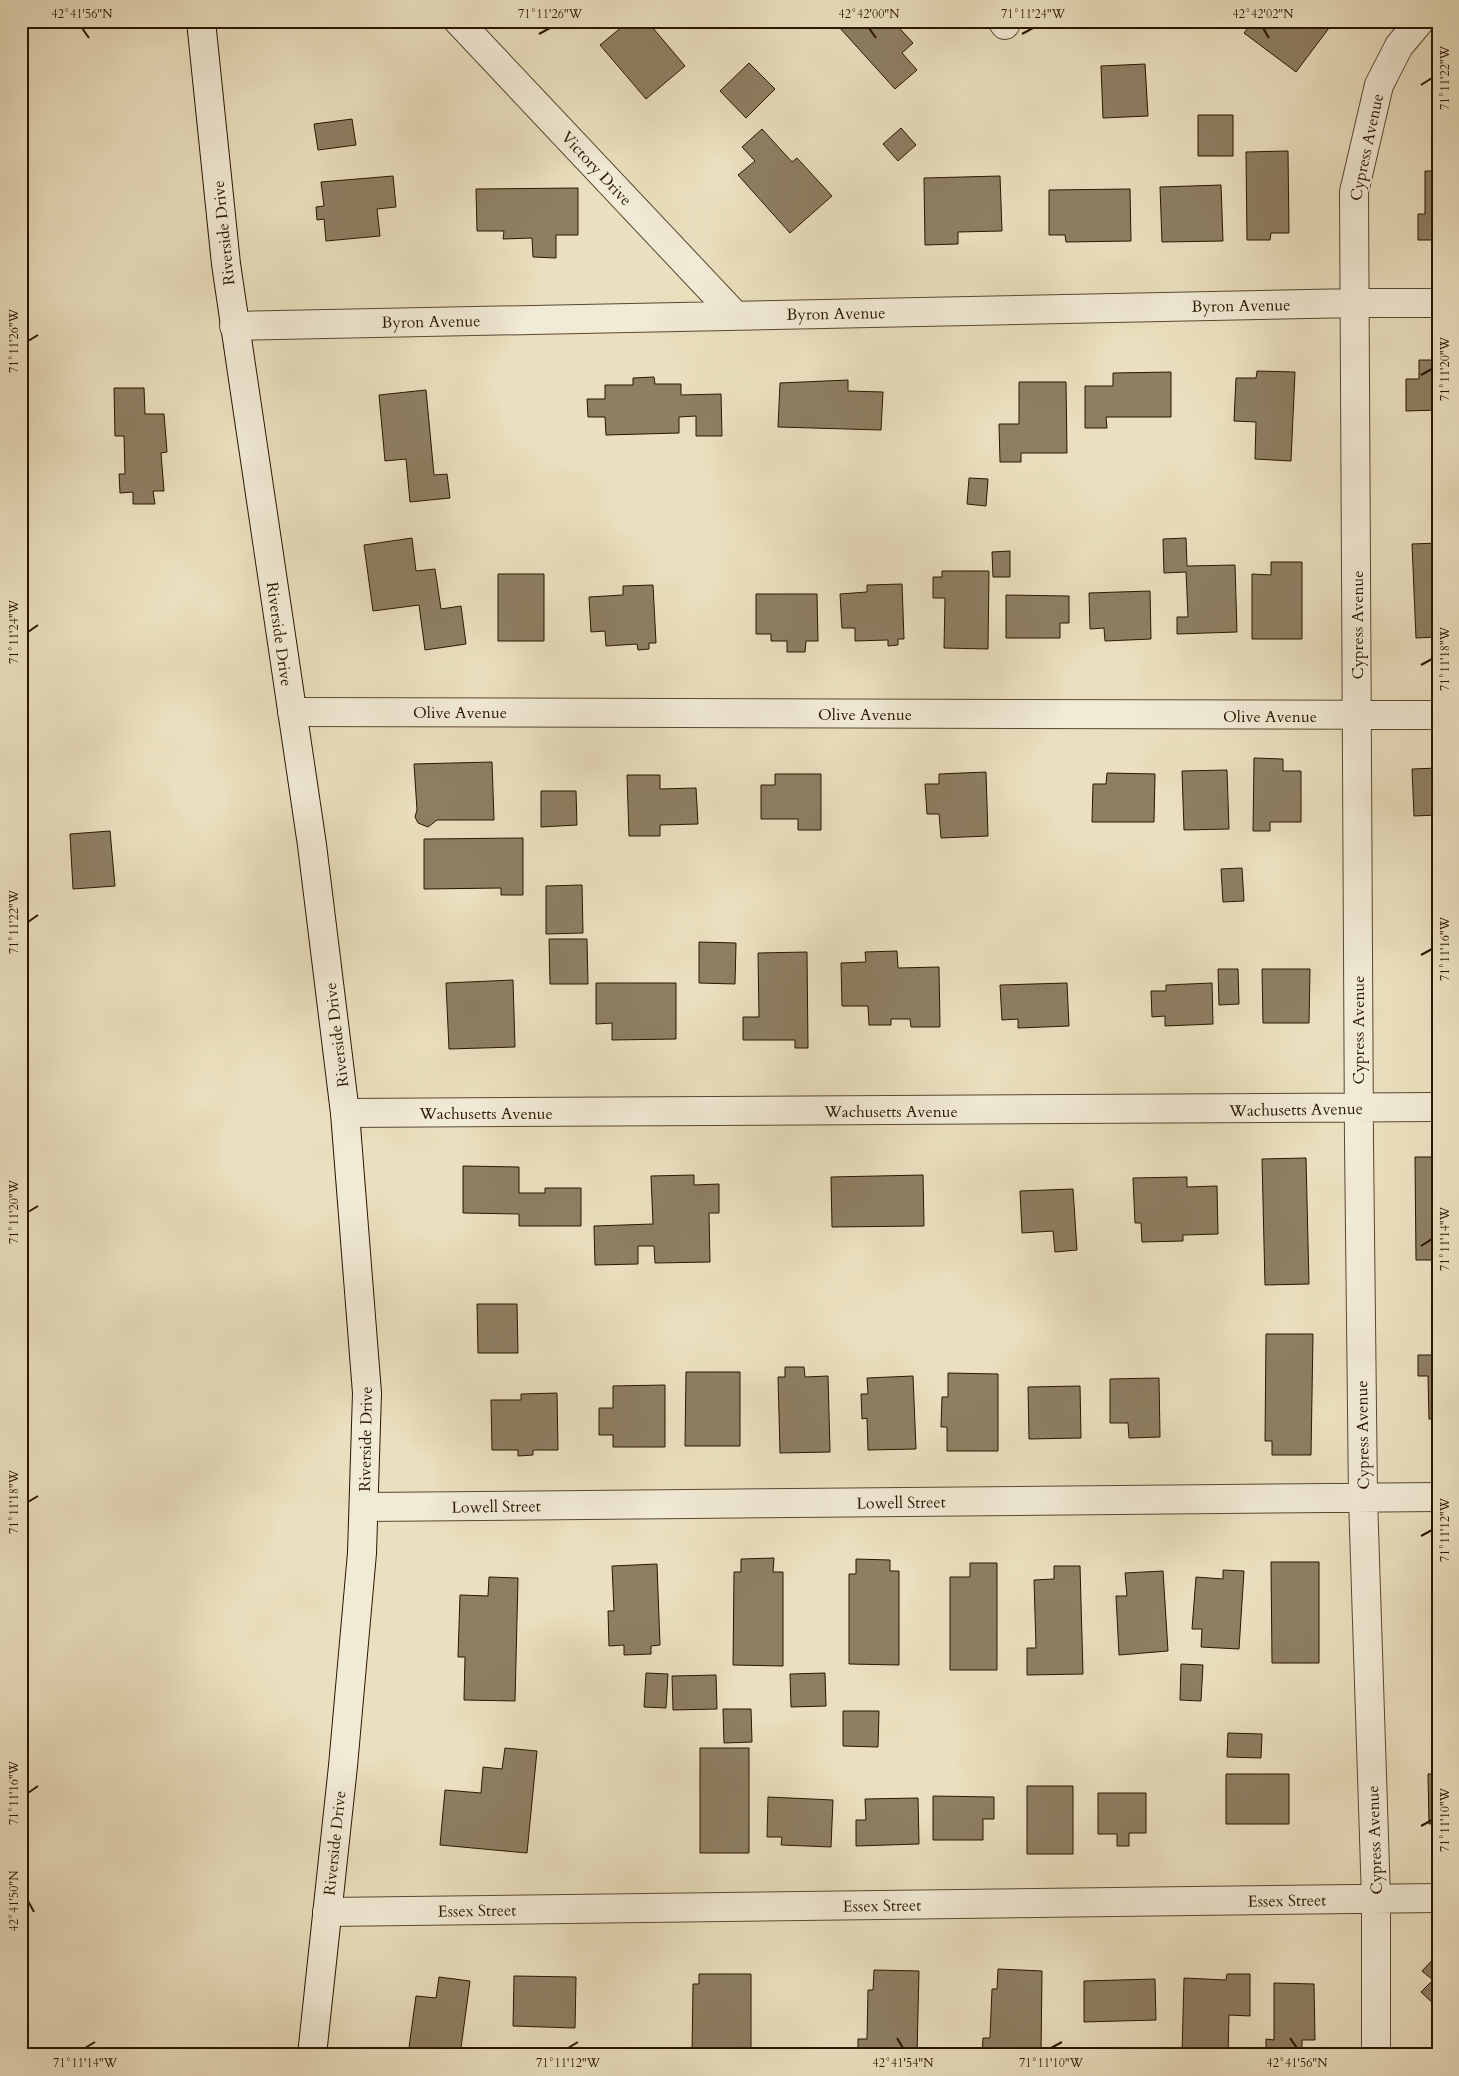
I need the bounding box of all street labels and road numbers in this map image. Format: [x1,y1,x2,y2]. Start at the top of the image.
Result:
street label: Cypress Avenue [1345,92,1389,203]
street label: Victory Drive [556,127,637,211]
street label: Riverside Drive [208,179,240,286]
street label: Byron Avenue [1191,294,1291,318]
street label: Byron Avenue [786,302,886,326]
street label: Byron Avenue [381,310,481,334]
street label: Cypress Avenue [1347,570,1369,680]
street label: Riverside Drive [261,580,297,688]
street label: Olive Avenue [413,702,507,724]
street label: Olive Avenue [818,704,912,726]
street label: Olive Avenue [1223,706,1317,728]
street label: Cypress Avenue [1348,975,1370,1085]
street label: Riverside Drive [320,981,354,1089]
street label: Wachusetts Avenue [1228,1098,1363,1122]
street label: Wachusetts Avenue [823,1101,958,1123]
street label: Wachusetts Avenue [418,1103,553,1125]
street label: Cypress Avenue [1351,1380,1375,1490]
street label: Riverside Drive [354,1386,378,1492]
street label: Lowell Street [856,1491,946,1515]
street label: Lowell Street [451,1495,541,1519]
street label: Cypress Avenue [1362,1785,1388,1895]
street label: Riverside Drive [319,1790,351,1897]
street label: Essex Street [1248,1889,1326,1913]
street label: Essex Street [843,1894,921,1918]
street label: Essex Street [438,1899,516,1923]

